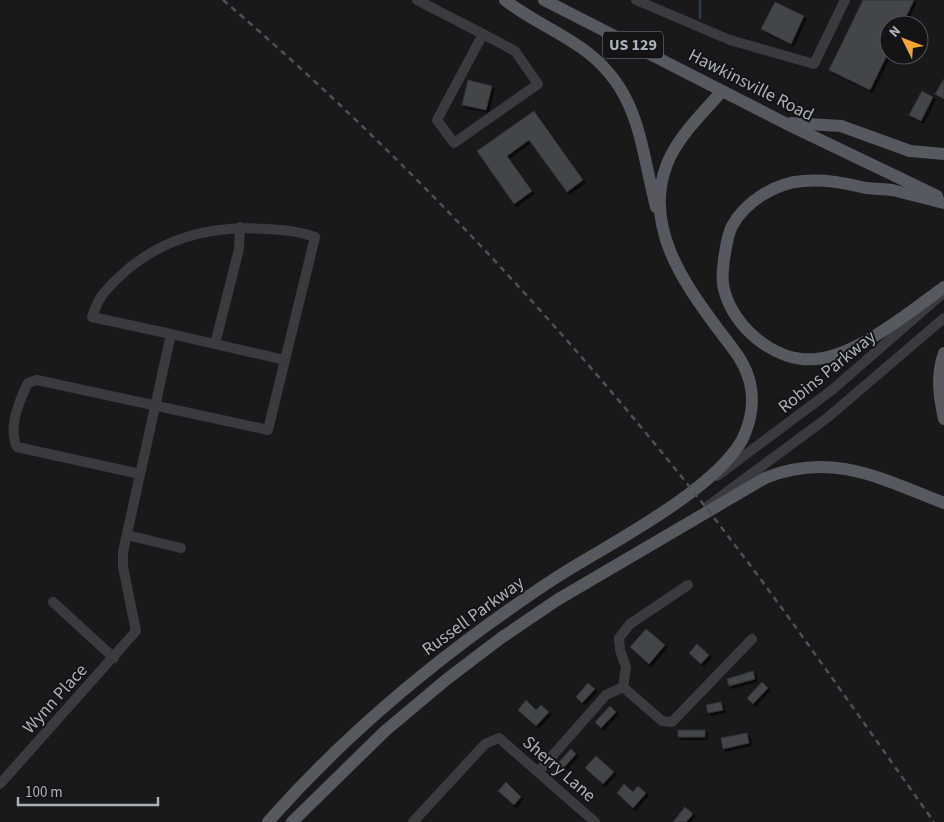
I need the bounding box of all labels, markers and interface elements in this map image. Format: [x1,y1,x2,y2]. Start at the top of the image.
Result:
north arrow [879,15,929,65]
text: N [885,22,906,42]
road number: US 129 [603,32,663,58]
street label: Hawkinsville Road [684,43,818,127]
street label: Robins Parkway [773,324,882,419]
street label: Russell Parkway [417,570,530,662]
street label: Wynn Place [17,658,93,739]
street label: Sherry Lane [517,730,601,808]
scale bar [18,774,158,806]
text: 100 m [25,782,63,803]

